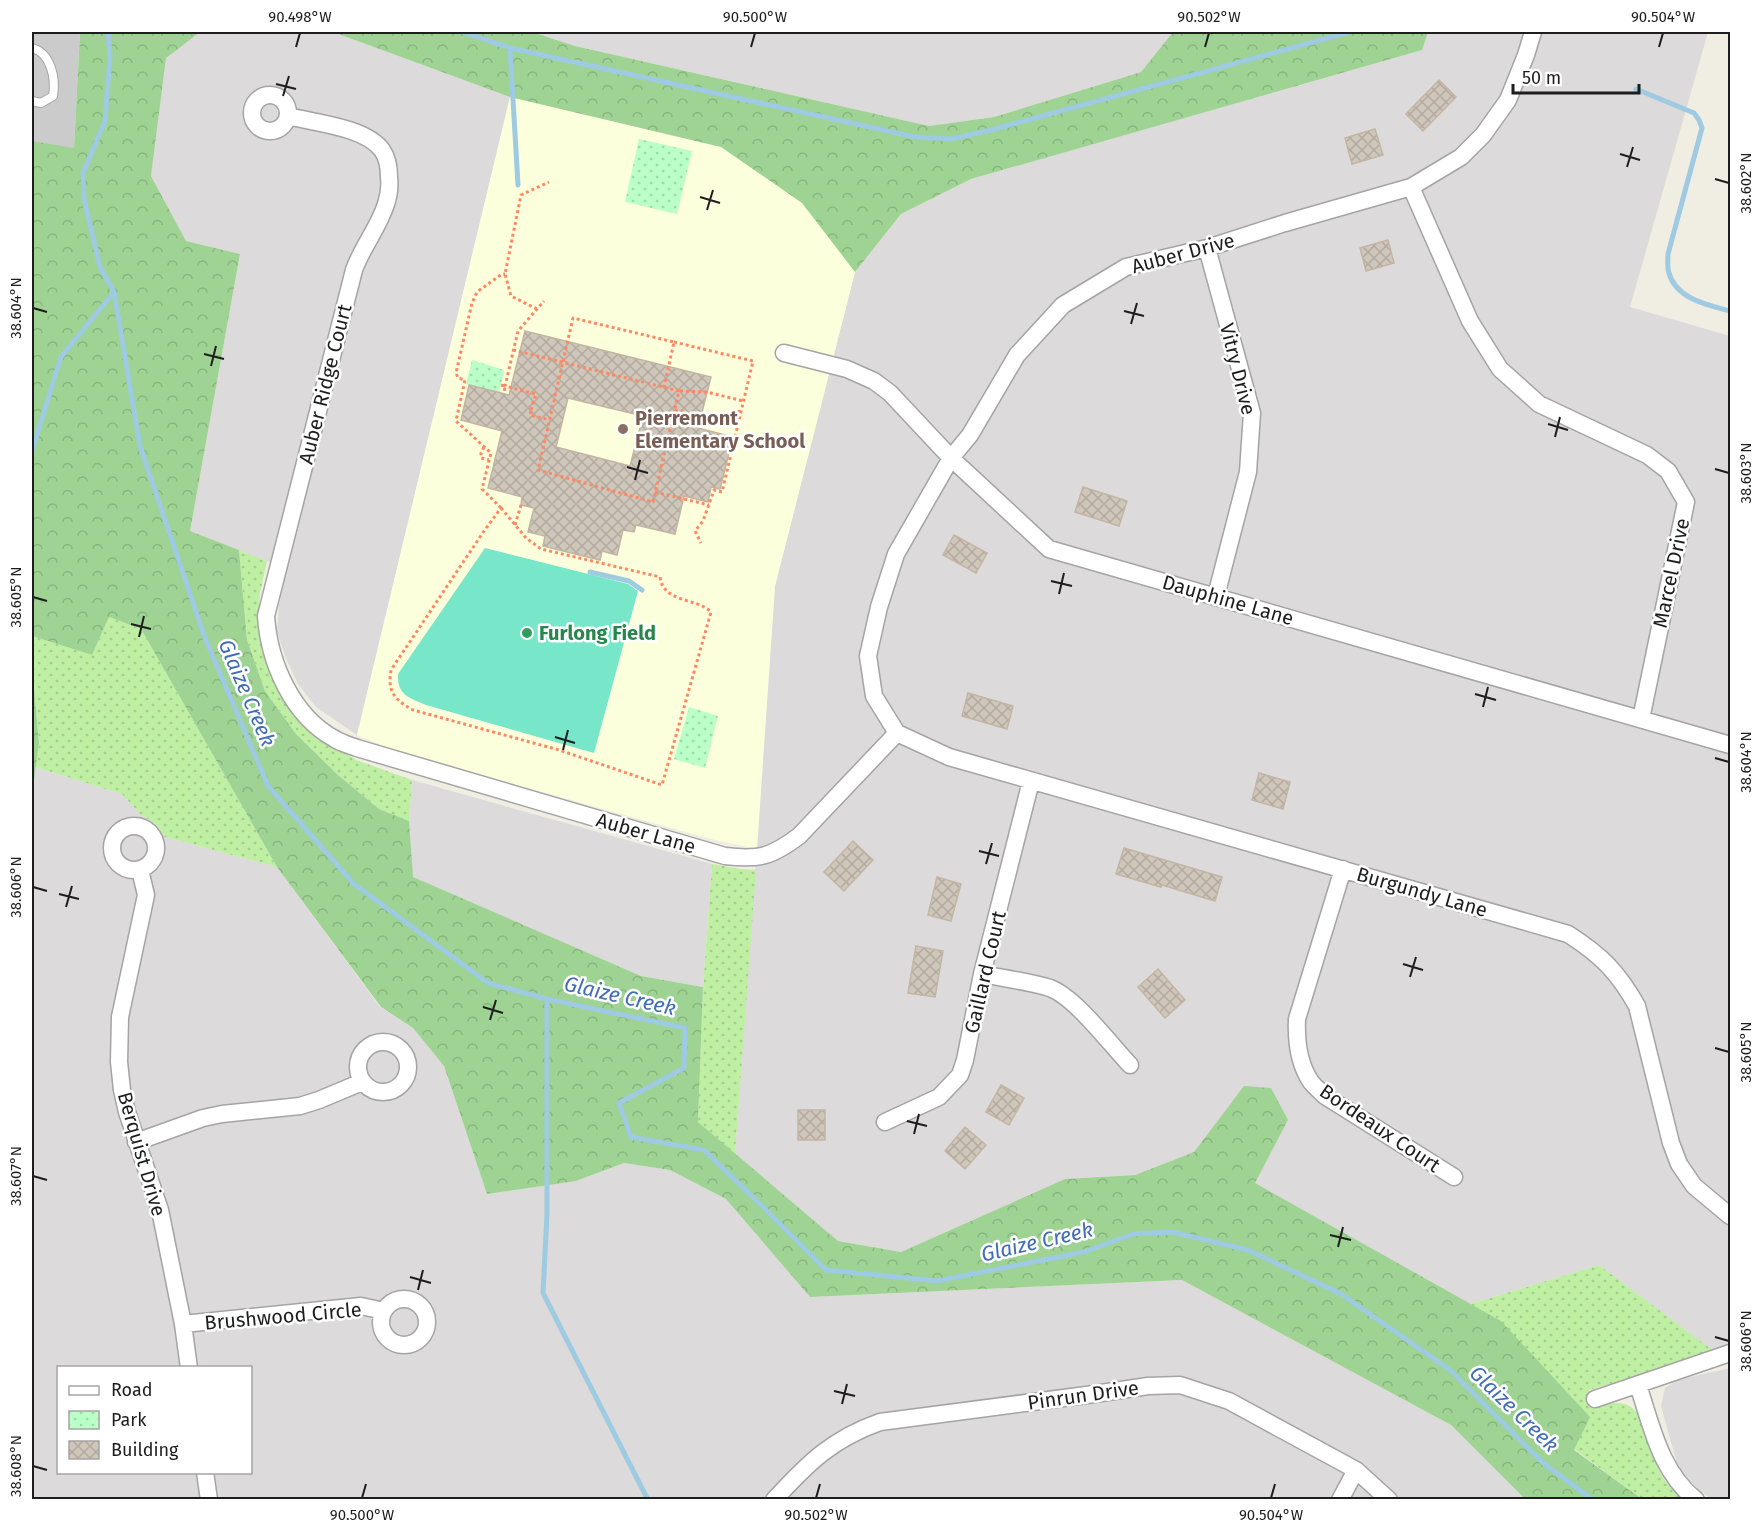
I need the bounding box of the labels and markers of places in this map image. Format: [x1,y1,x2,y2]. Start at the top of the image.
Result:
place label: Pierremont Elementary School [635,406,805,453]
marker: Pierremont Elementary School [616,422,630,436]
place label: Furlong Field [539,621,656,645]
marker: Furlong Field [520,626,534,640]

